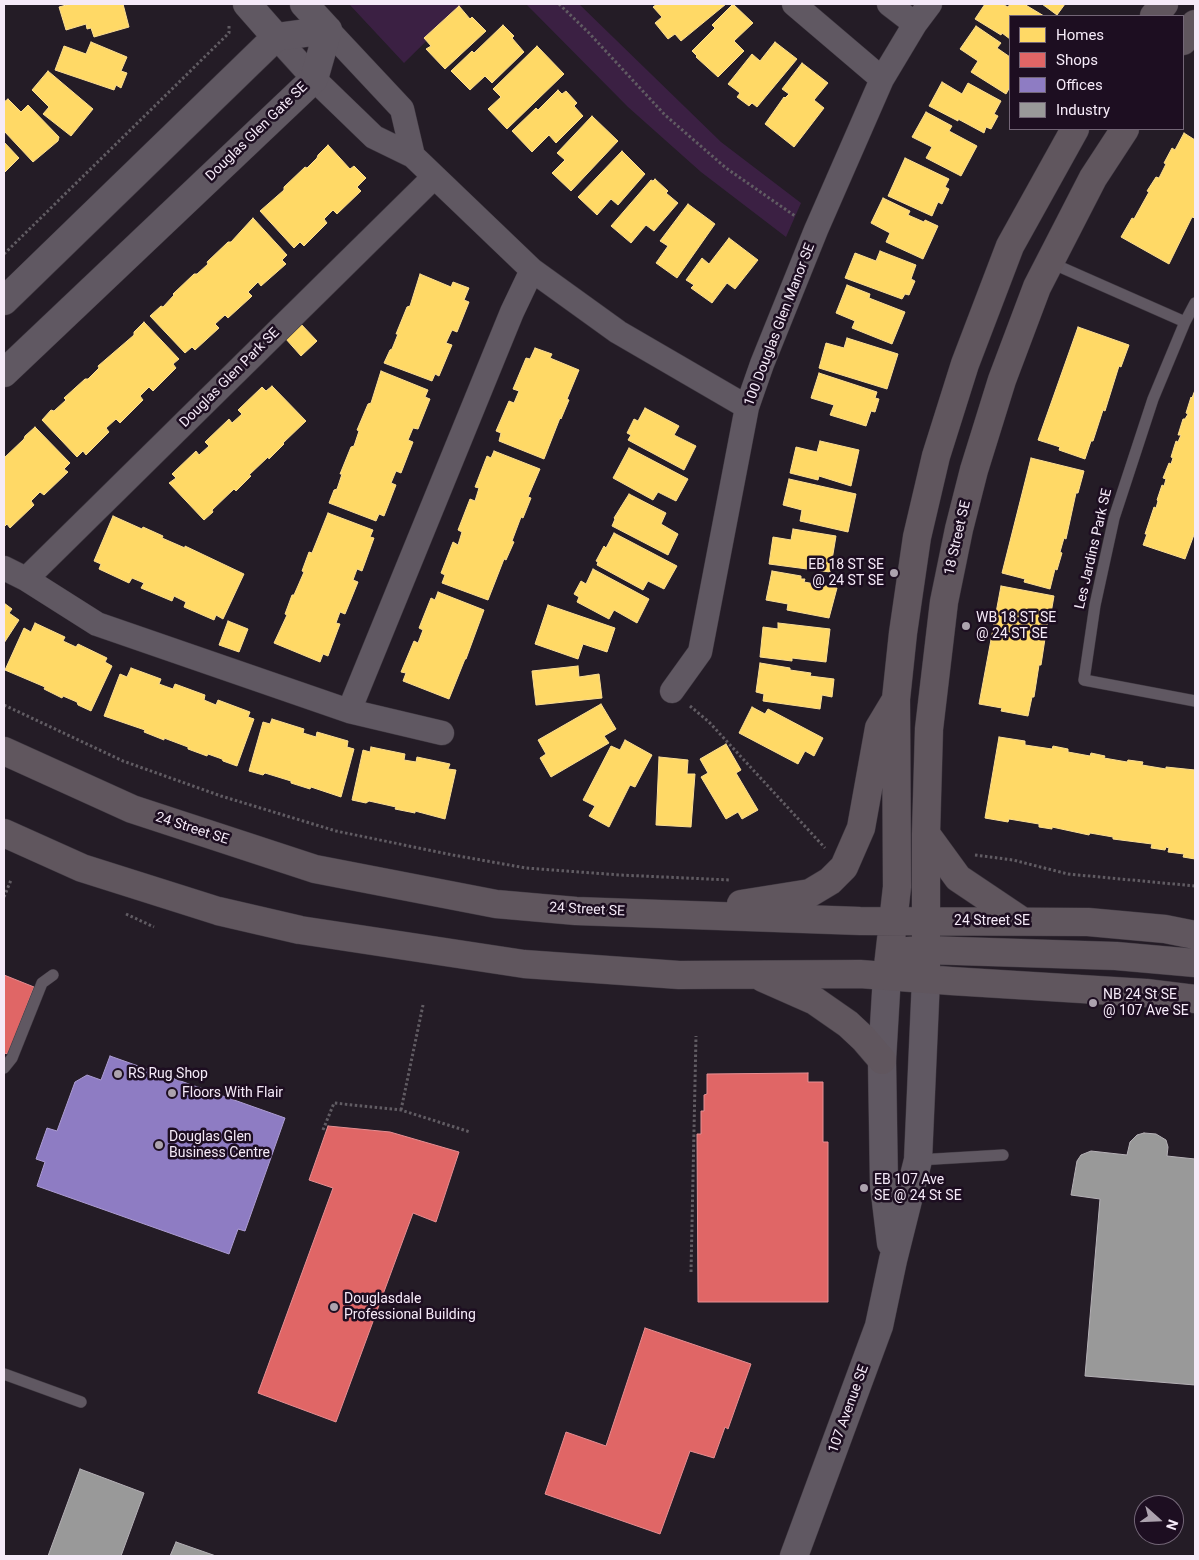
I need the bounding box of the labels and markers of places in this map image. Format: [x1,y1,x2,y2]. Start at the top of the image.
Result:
place label: EB 18 ST SE @ 24 ST SE [808,557,884,590]
marker: EB 18 ST SE @ 24 ST SE [888,567,900,579]
place label: WB 18 ST SE @ 24 ST SE [976,610,1056,642]
marker: WB 18 ST SE @ 24 ST SE [960,620,972,632]
place label: NB 24 St SE @ 107 Ave SE [1103,987,1189,1020]
marker: NB 24 St SE @ 107 Ave SE [1087,997,1099,1009]
place label: RS Rug Shop [128,1066,208,1082]
marker: RS Rug Shop [112,1068,124,1080]
place label: Floors With Flair [182,1085,283,1101]
marker: Floors With Flair [166,1087,178,1099]
place label: Douglas Glen Business Centre [169,1129,270,1162]
marker: Douglas Glen Business Centre [153,1139,165,1151]
place label: EB 107 Ave SE @ 24 St SE [874,1172,962,1204]
marker: EB 107 Ave SE @ 24 St SE [858,1182,870,1194]
place label: Douglasdale Professional Building [344,1291,476,1324]
marker: Douglasdale Professional Building [328,1301,340,1313]

